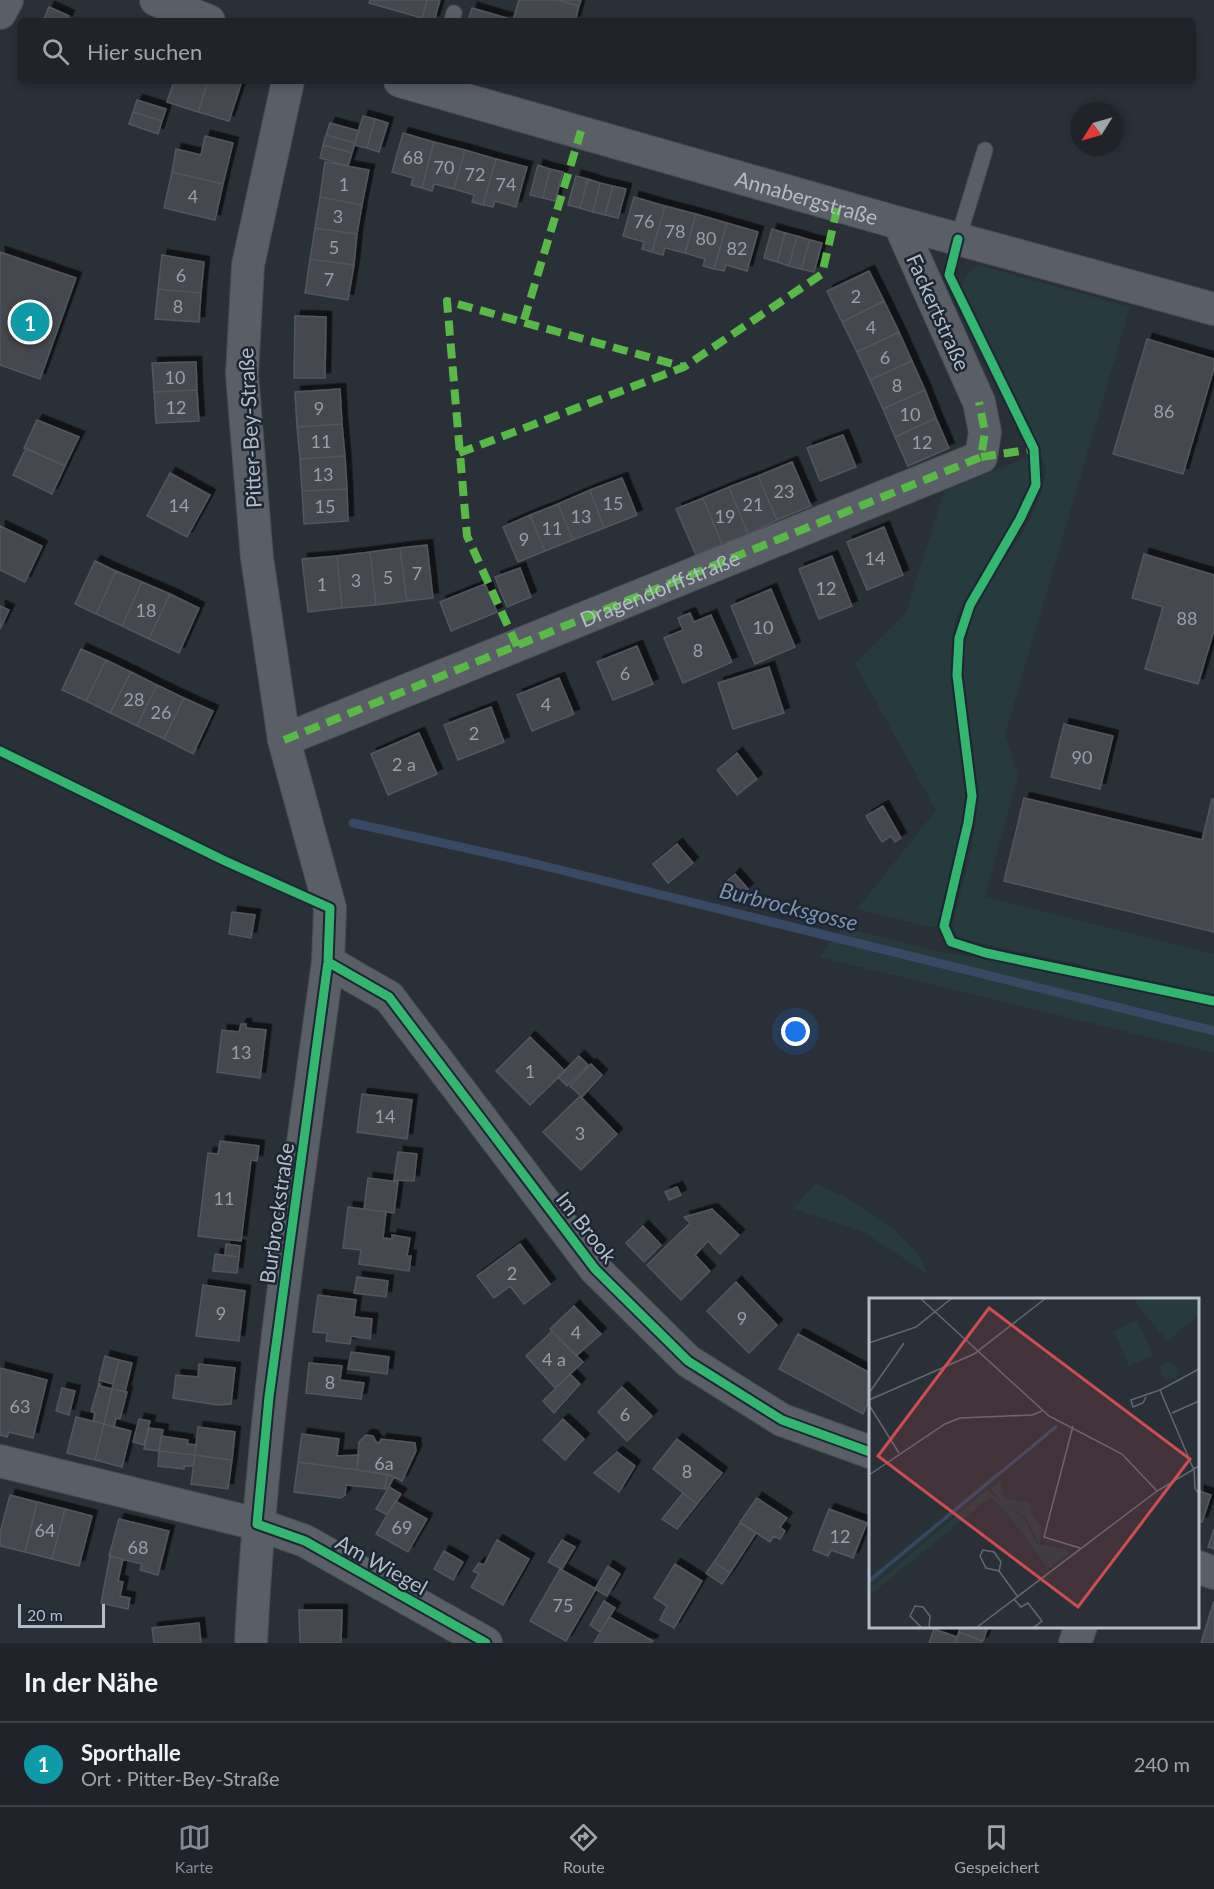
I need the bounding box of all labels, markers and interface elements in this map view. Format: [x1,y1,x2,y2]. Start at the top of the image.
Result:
search box [18,18,1196,84]
icon: search [39,35,72,68]
text: Hier suchen [87,38,202,65]
north arrow [1070,102,1124,156]
house number: 68 [403,146,423,168]
house number: 70 [434,156,454,178]
house number: 72 [465,163,485,185]
street label: Annabergstraße [733,165,881,229]
house number: 1 [339,173,349,195]
house number: 74 [496,173,516,195]
house number: 4 [188,185,198,207]
house number: 3 [333,205,343,227]
house number: 76 [634,210,654,232]
house number: 78 [665,220,685,242]
house number: 80 [696,227,716,249]
house number: 5 [329,236,339,258]
house number: 82 [727,237,747,259]
street label: Fackertstraße [902,250,976,374]
house number: 6 [176,264,186,286]
house number: 7 [324,268,334,290]
house number: 2 [851,285,861,307]
house number: 8 [173,295,183,317]
pin: 1 [10,300,50,344]
house number: 4 [866,316,876,338]
house number: 6 [880,346,890,368]
street label: Pitter-Bey-Straße [232,347,266,509]
house number: 10 [165,366,185,388]
house number: 8 [892,374,902,396]
house number: 12 [166,396,186,418]
house number: 9 [314,397,324,419]
house number: 86 [1154,400,1174,422]
house number: 10 [900,403,920,425]
house number: 11 [311,430,331,452]
house number: 12 [912,431,932,453]
house number: 13 [313,463,333,485]
house number: 23 [774,480,794,502]
house number: 15 [603,492,623,514]
house number: 21 [743,493,763,515]
house number: 14 [169,494,189,516]
house number: 15 [315,495,335,517]
house number: 13 [571,505,591,527]
house number: 19 [715,505,735,527]
house number: 11 [542,517,562,539]
house number: 9 [519,528,529,550]
street label: Dragendorffstraße [576,544,743,631]
house number: 14 [865,547,885,569]
house number: 7 [412,562,422,584]
house number: 5 [383,566,393,588]
house number: 3 [351,569,361,591]
house number: 1 [317,573,327,595]
house number: 12 [816,577,836,599]
house number: 18 [136,599,156,621]
house number: 88 [1177,607,1197,629]
house number: 10 [753,616,773,638]
house number: 8 [693,639,703,661]
house number: 6 [620,662,630,684]
house number: 28 [124,688,144,710]
house number: 4 [541,693,551,715]
house number: 26 [151,701,171,723]
house number: 2 [469,722,479,744]
house number: 90 [1072,746,1092,768]
house number: 2 a [392,753,416,775]
water label: Burbrocksgosse [717,876,861,936]
your location [781,1017,810,1046]
house number: 13 [231,1041,251,1063]
house number: 1 [525,1060,535,1082]
house number: 14 [375,1105,395,1127]
house number: 3 [575,1122,585,1144]
street label: Burbrockstraße [254,1141,298,1285]
street label: Im Brook [551,1186,623,1268]
house number: 11 [214,1187,234,1209]
house number: 2 [507,1262,517,1284]
inset map [869,1298,1199,1628]
house number: 9 [216,1302,226,1324]
house number: 9 [737,1307,747,1329]
house number: 4 [571,1321,581,1343]
house number: 4 a [542,1348,566,1370]
house number: 8 [325,1371,335,1393]
house number: 63 [10,1395,30,1417]
house number: 6 [620,1403,630,1425]
house number: 6a [374,1452,394,1474]
house number: 8 [682,1460,692,1482]
house number: 69 [392,1516,412,1538]
house number: 64 [35,1519,55,1541]
house number: 12 [830,1525,850,1547]
street label: Am Wiegel [332,1529,432,1599]
house number: 68 [128,1536,148,1558]
house number: 75 [553,1594,573,1616]
scale bar [18,1601,105,1628]
text: 20 m [27,1605,63,1624]
text: In der Nähe [24,1666,158,1698]
text: Sporthalle [81,1739,181,1766]
text: 1 [38,1752,49,1776]
text: 240 m [1134,1752,1190,1776]
text: Ort · Pitter-Bey-Straße [81,1766,280,1790]
tab: Karte [175,1821,213,1876]
tab: Route [563,1821,605,1876]
tab: Gespeichert [954,1821,1039,1876]

